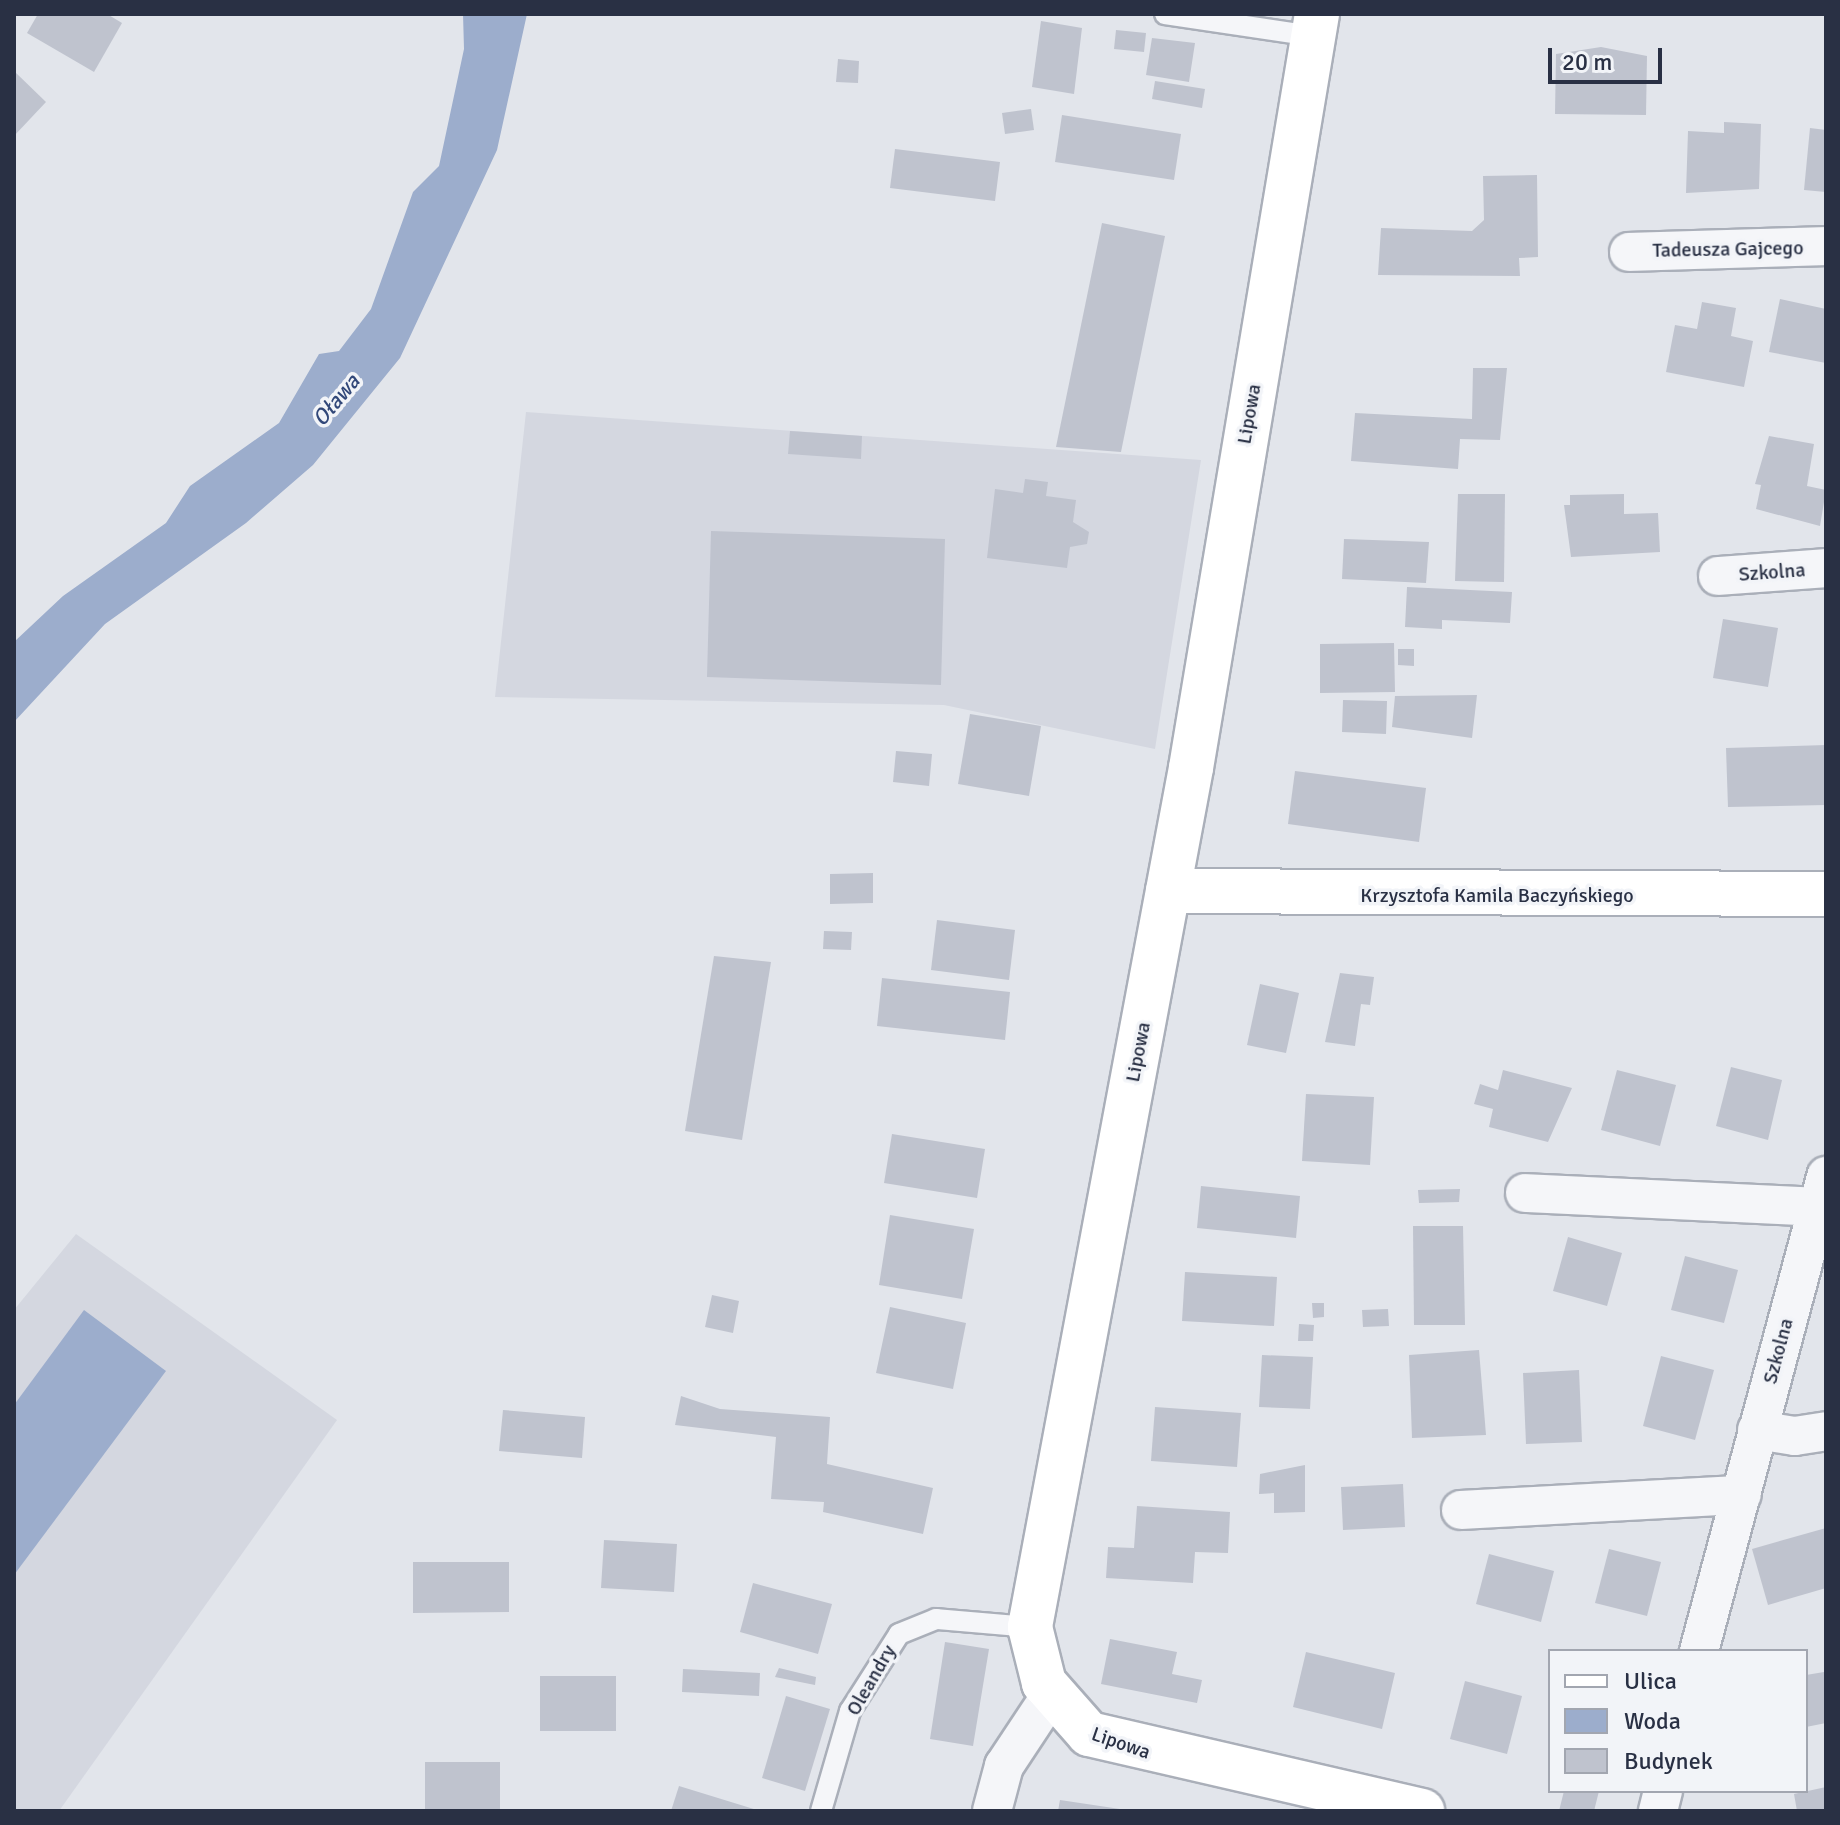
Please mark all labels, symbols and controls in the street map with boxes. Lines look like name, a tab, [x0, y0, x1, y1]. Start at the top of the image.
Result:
scale bar	[1552, 32, 1666, 82]
text: 20 m	[1562, 47, 1612, 77]
street label: Tadeusza Gajcego	[1652, 236, 1804, 262]
water label: Oława	[307, 369, 365, 431]
street label: Lipowa	[1232, 382, 1266, 446]
street label: Szkolna	[1738, 558, 1806, 586]
street label: Krzysztofa Kamila Baczyńskiego	[1360, 883, 1634, 907]
street label: Lipowa	[1120, 1020, 1156, 1084]
street label: Szkolna	[1758, 1316, 1798, 1386]
street label: Oleandry	[841, 1640, 901, 1720]
legend	[1548, 1649, 1808, 1793]
text: Ulica	[1624, 1666, 1677, 1696]
text: Woda	[1624, 1706, 1681, 1736]
street label: Lipowa	[1088, 1722, 1154, 1764]
text: Budynek	[1624, 1746, 1713, 1776]

